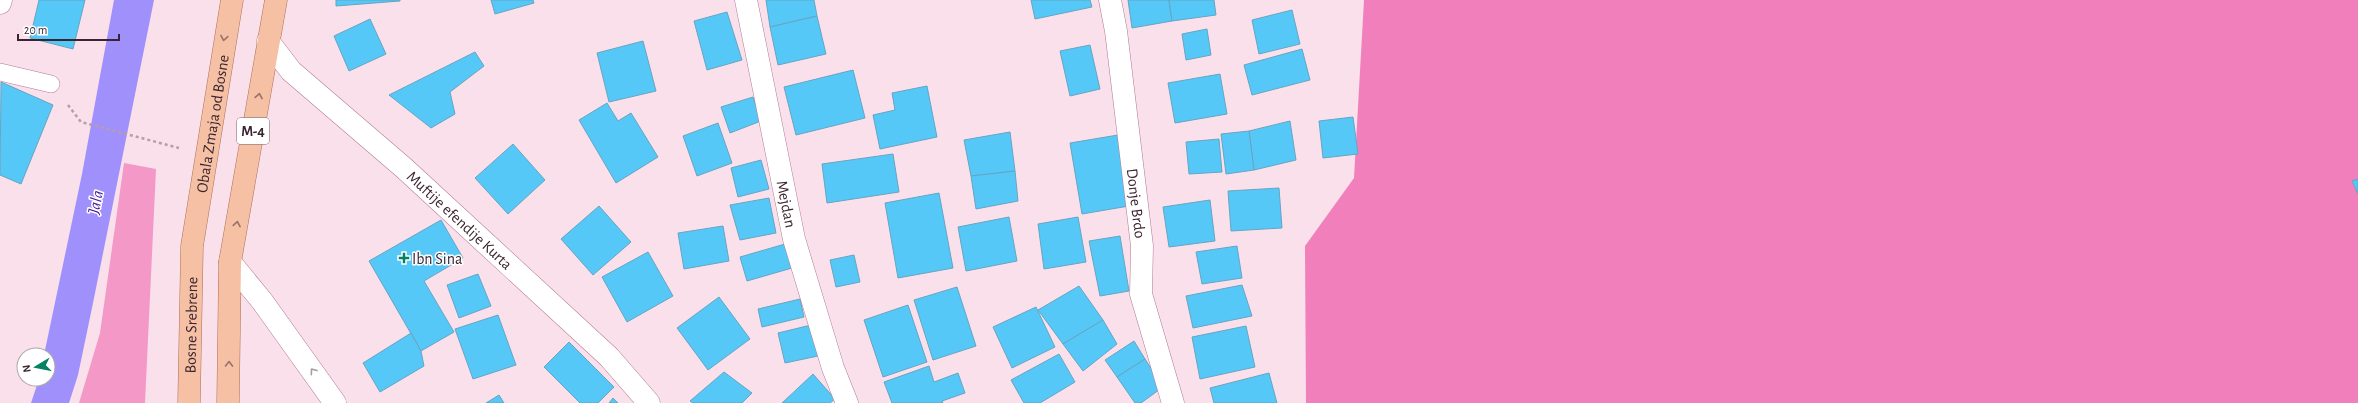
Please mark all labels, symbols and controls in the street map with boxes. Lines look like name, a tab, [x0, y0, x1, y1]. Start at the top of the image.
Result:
scale bar	[18, 16, 119, 42]
text: 20 m	[24, 24, 47, 36]
one-way arrow	[221, 35, 229, 41]
street label: Obala Zmaja od Bosne	[194, 54, 232, 194]
one-way arrow	[254, 93, 263, 99]
road number: M-4	[237, 118, 269, 144]
street label: Donje Brdo	[1124, 167, 1148, 239]
street label: Muftije efendije Kurta	[404, 168, 515, 273]
street label: Mejdan	[773, 179, 799, 229]
water label: Jala	[85, 189, 106, 216]
one-way arrow	[232, 221, 241, 227]
place label: Ibn Sina	[412, 251, 462, 267]
marker: Ibn Sina	[399, 253, 409, 263]
street label: Bosne Srebrene	[183, 277, 200, 374]
north arrow	[16, 347, 56, 387]
one-way arrow	[224, 361, 233, 367]
text: N	[21, 364, 33, 373]
one-way arrow	[311, 369, 318, 376]

